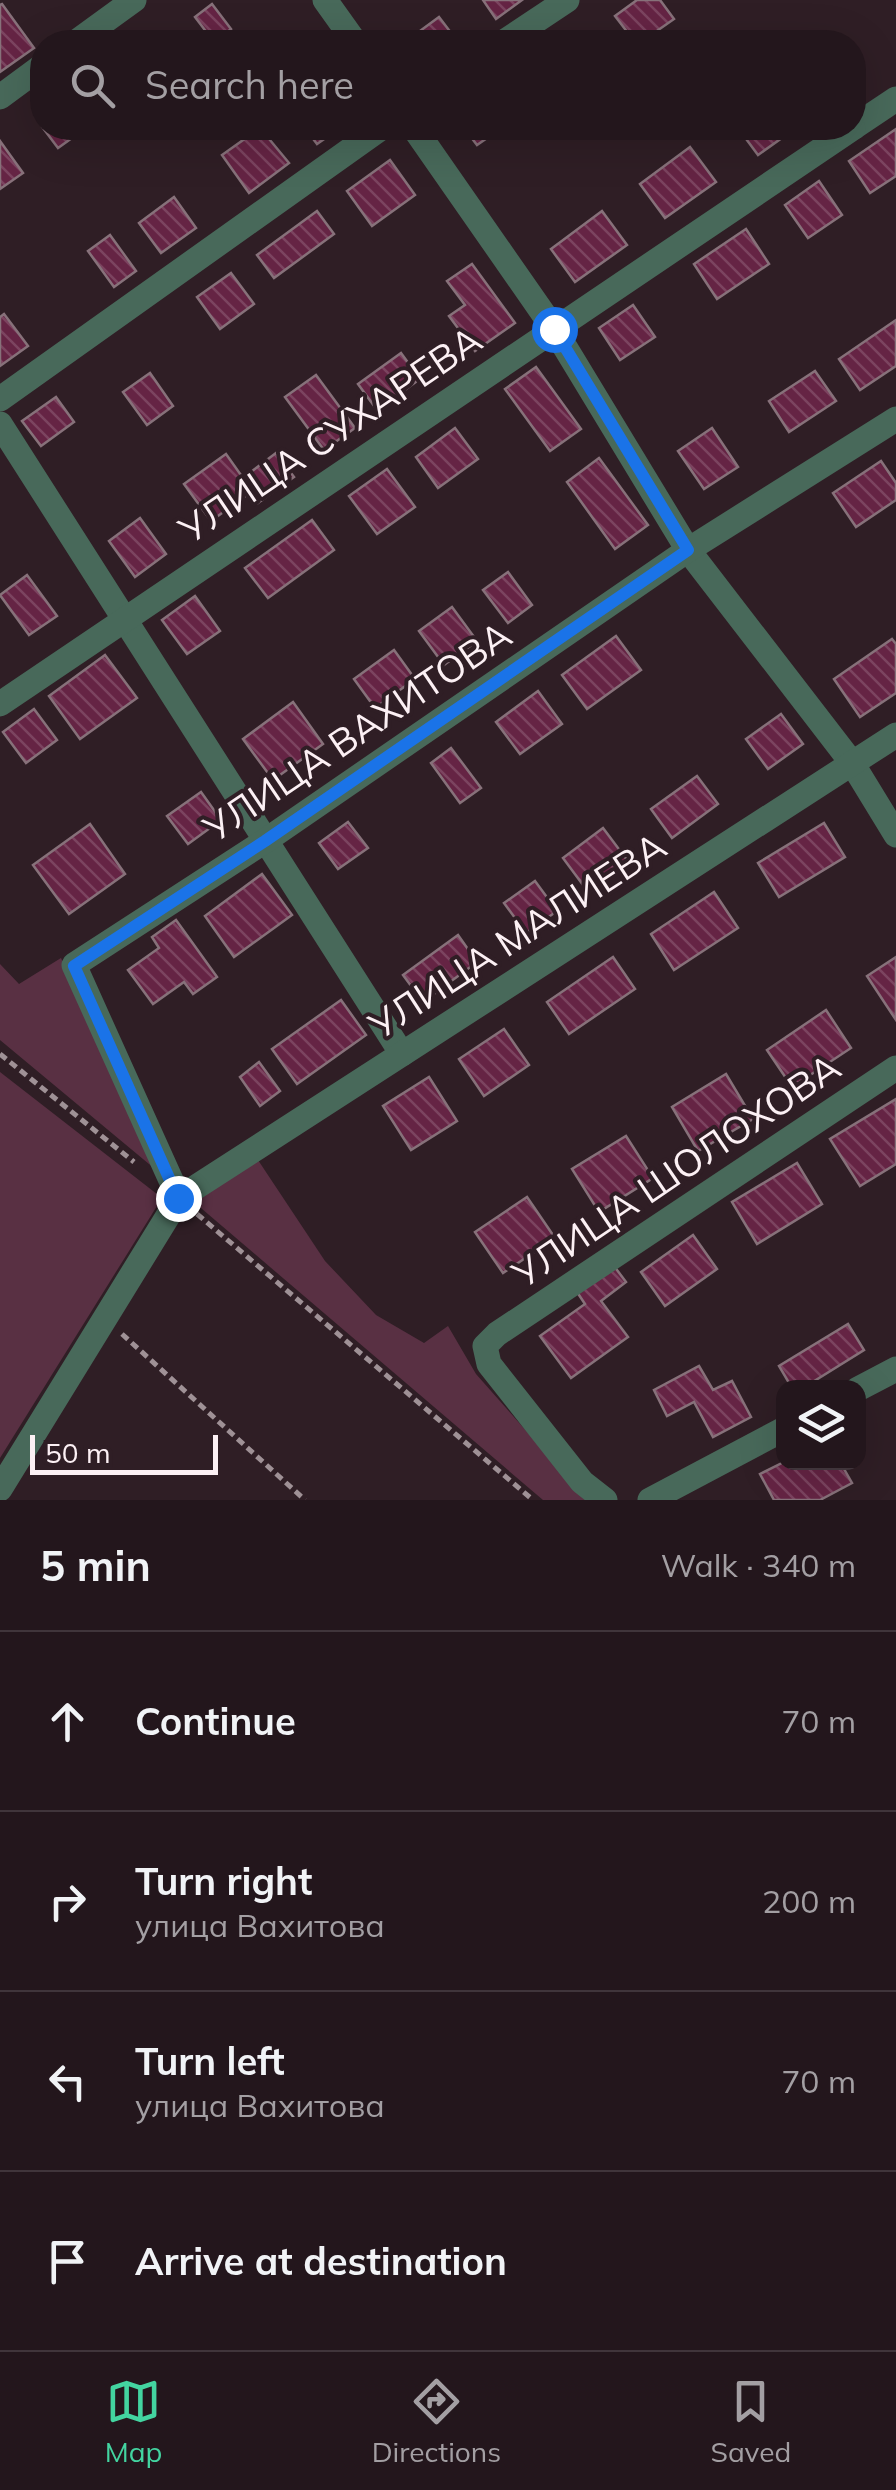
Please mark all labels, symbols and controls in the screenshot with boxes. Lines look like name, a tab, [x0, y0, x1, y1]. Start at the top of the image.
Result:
search box	[30, 30, 866, 140]
icon: search	[65, 58, 120, 113]
text: Search here	[145, 61, 354, 109]
route start	[532, 307, 578, 353]
street label: УЛИЦА СУХАРЕВА	[169, 315, 491, 554]
street label: УЛИЦА ВАХИТОВА	[193, 610, 520, 852]
street label: УЛИЦА МАЛИЕВА	[359, 821, 675, 1050]
street label: УЛИЦА ШОЛОХОВА	[502, 1042, 849, 1298]
route end	[156, 1176, 202, 1222]
map controls	[776, 1380, 866, 1470]
button: layers	[776, 1380, 866, 1470]
scale bar	[30, 1430, 218, 1474]
text: 50 m	[45, 1435, 111, 1470]
text: 5 min	[40, 1539, 151, 1592]
text: Walk · 340 m	[661, 1545, 856, 1585]
icon: ahead	[40, 1694, 95, 1749]
text: Continue	[135, 1697, 296, 1745]
text: 70 m	[781, 1701, 856, 1741]
text: Turn right	[135, 1857, 312, 1905]
icon: right	[40, 1874, 95, 1929]
text: 200 m	[762, 1881, 856, 1921]
text: улица Вахитова	[135, 1905, 385, 1945]
text: Turn left	[135, 2037, 285, 2085]
icon: left	[40, 2054, 95, 2109]
text: 70 m	[781, 2061, 856, 2101]
text: улица Вахитова	[135, 2085, 385, 2125]
icon: arrive	[40, 2234, 95, 2289]
text: Arrive at destination	[135, 2237, 507, 2285]
tab: Map	[105, 2374, 162, 2469]
tab: Directions	[372, 2374, 501, 2469]
tab: Saved	[710, 2374, 791, 2469]

